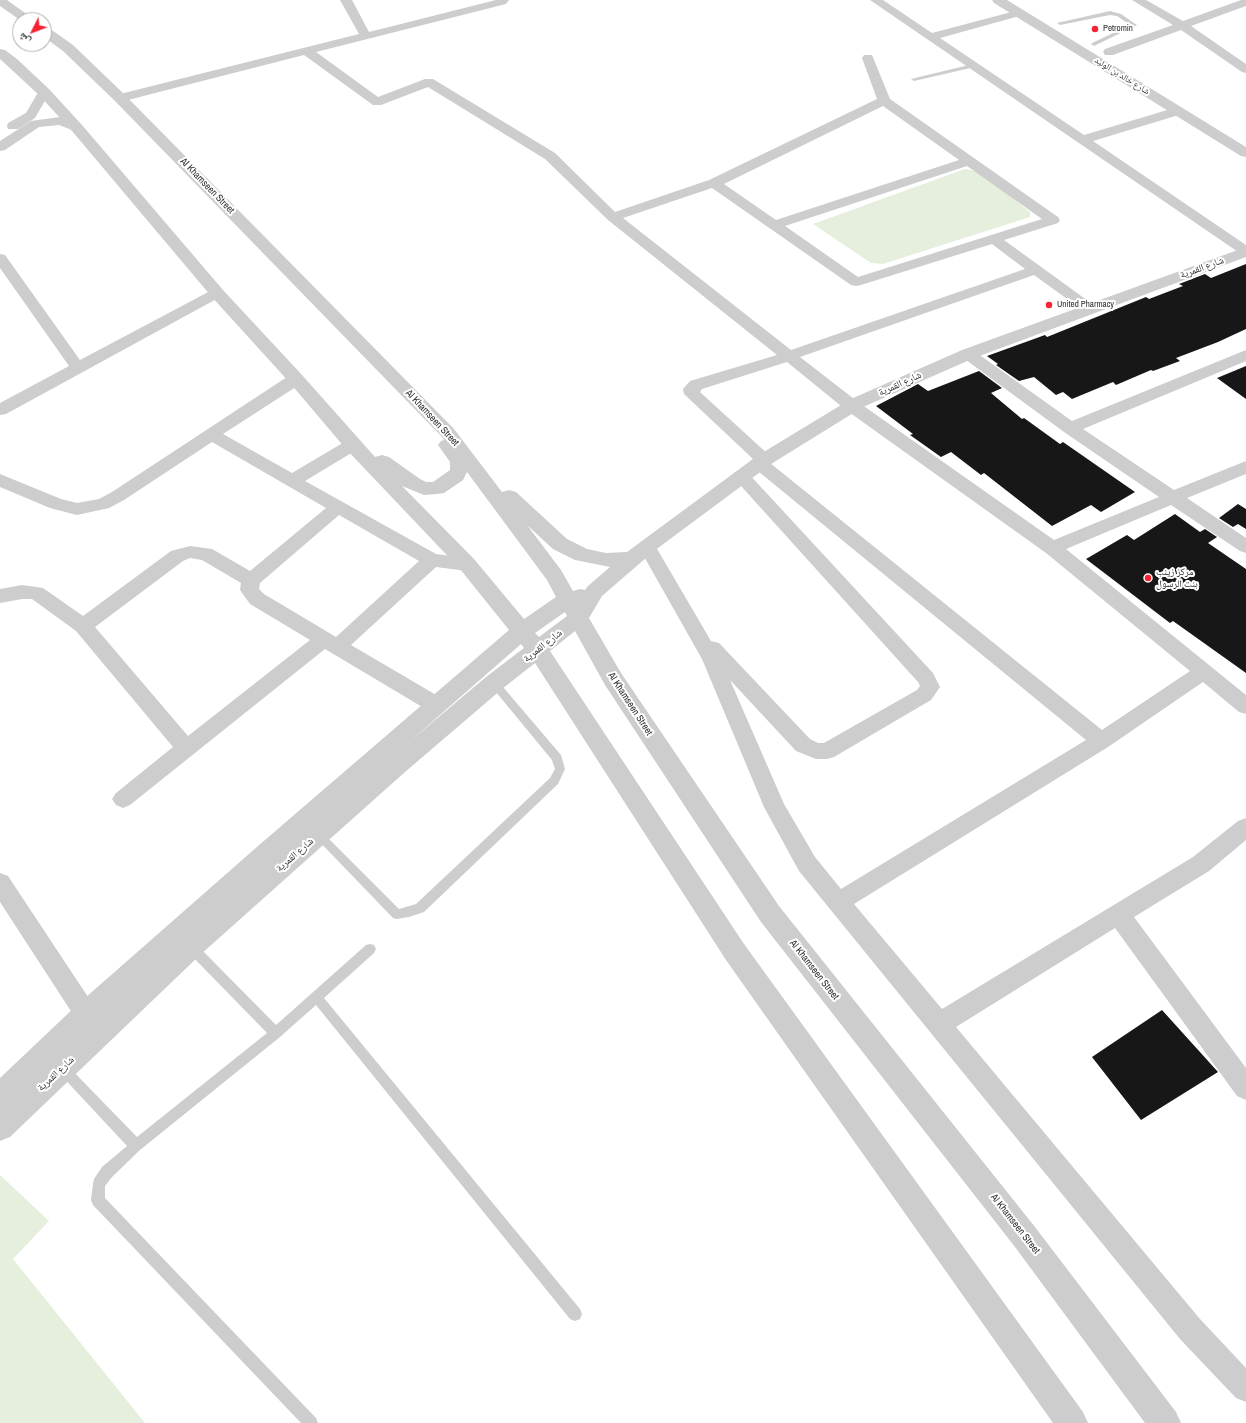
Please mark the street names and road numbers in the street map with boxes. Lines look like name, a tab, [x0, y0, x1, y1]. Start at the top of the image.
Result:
street label: شارع خالد بن الوليد	[1092, 55, 1152, 97]
street label: Al Khamseen Street	[177, 156, 237, 216]
street label: شارع القمرية	[1178, 255, 1226, 281]
street label: شارع القمرية	[877, 369, 923, 399]
street label: Al Khamseen Street	[403, 387, 461, 449]
street label: شارع القمرية	[521, 627, 565, 665]
street label: Al Khamseen Street	[605, 670, 655, 738]
street label: شارع القمرية	[274, 835, 316, 875]
street label: Al Khamseen Street	[787, 938, 841, 1002]
street label: شارع القمرية	[35, 1054, 77, 1094]
street label: Al Khamseen Street	[988, 1192, 1042, 1256]

